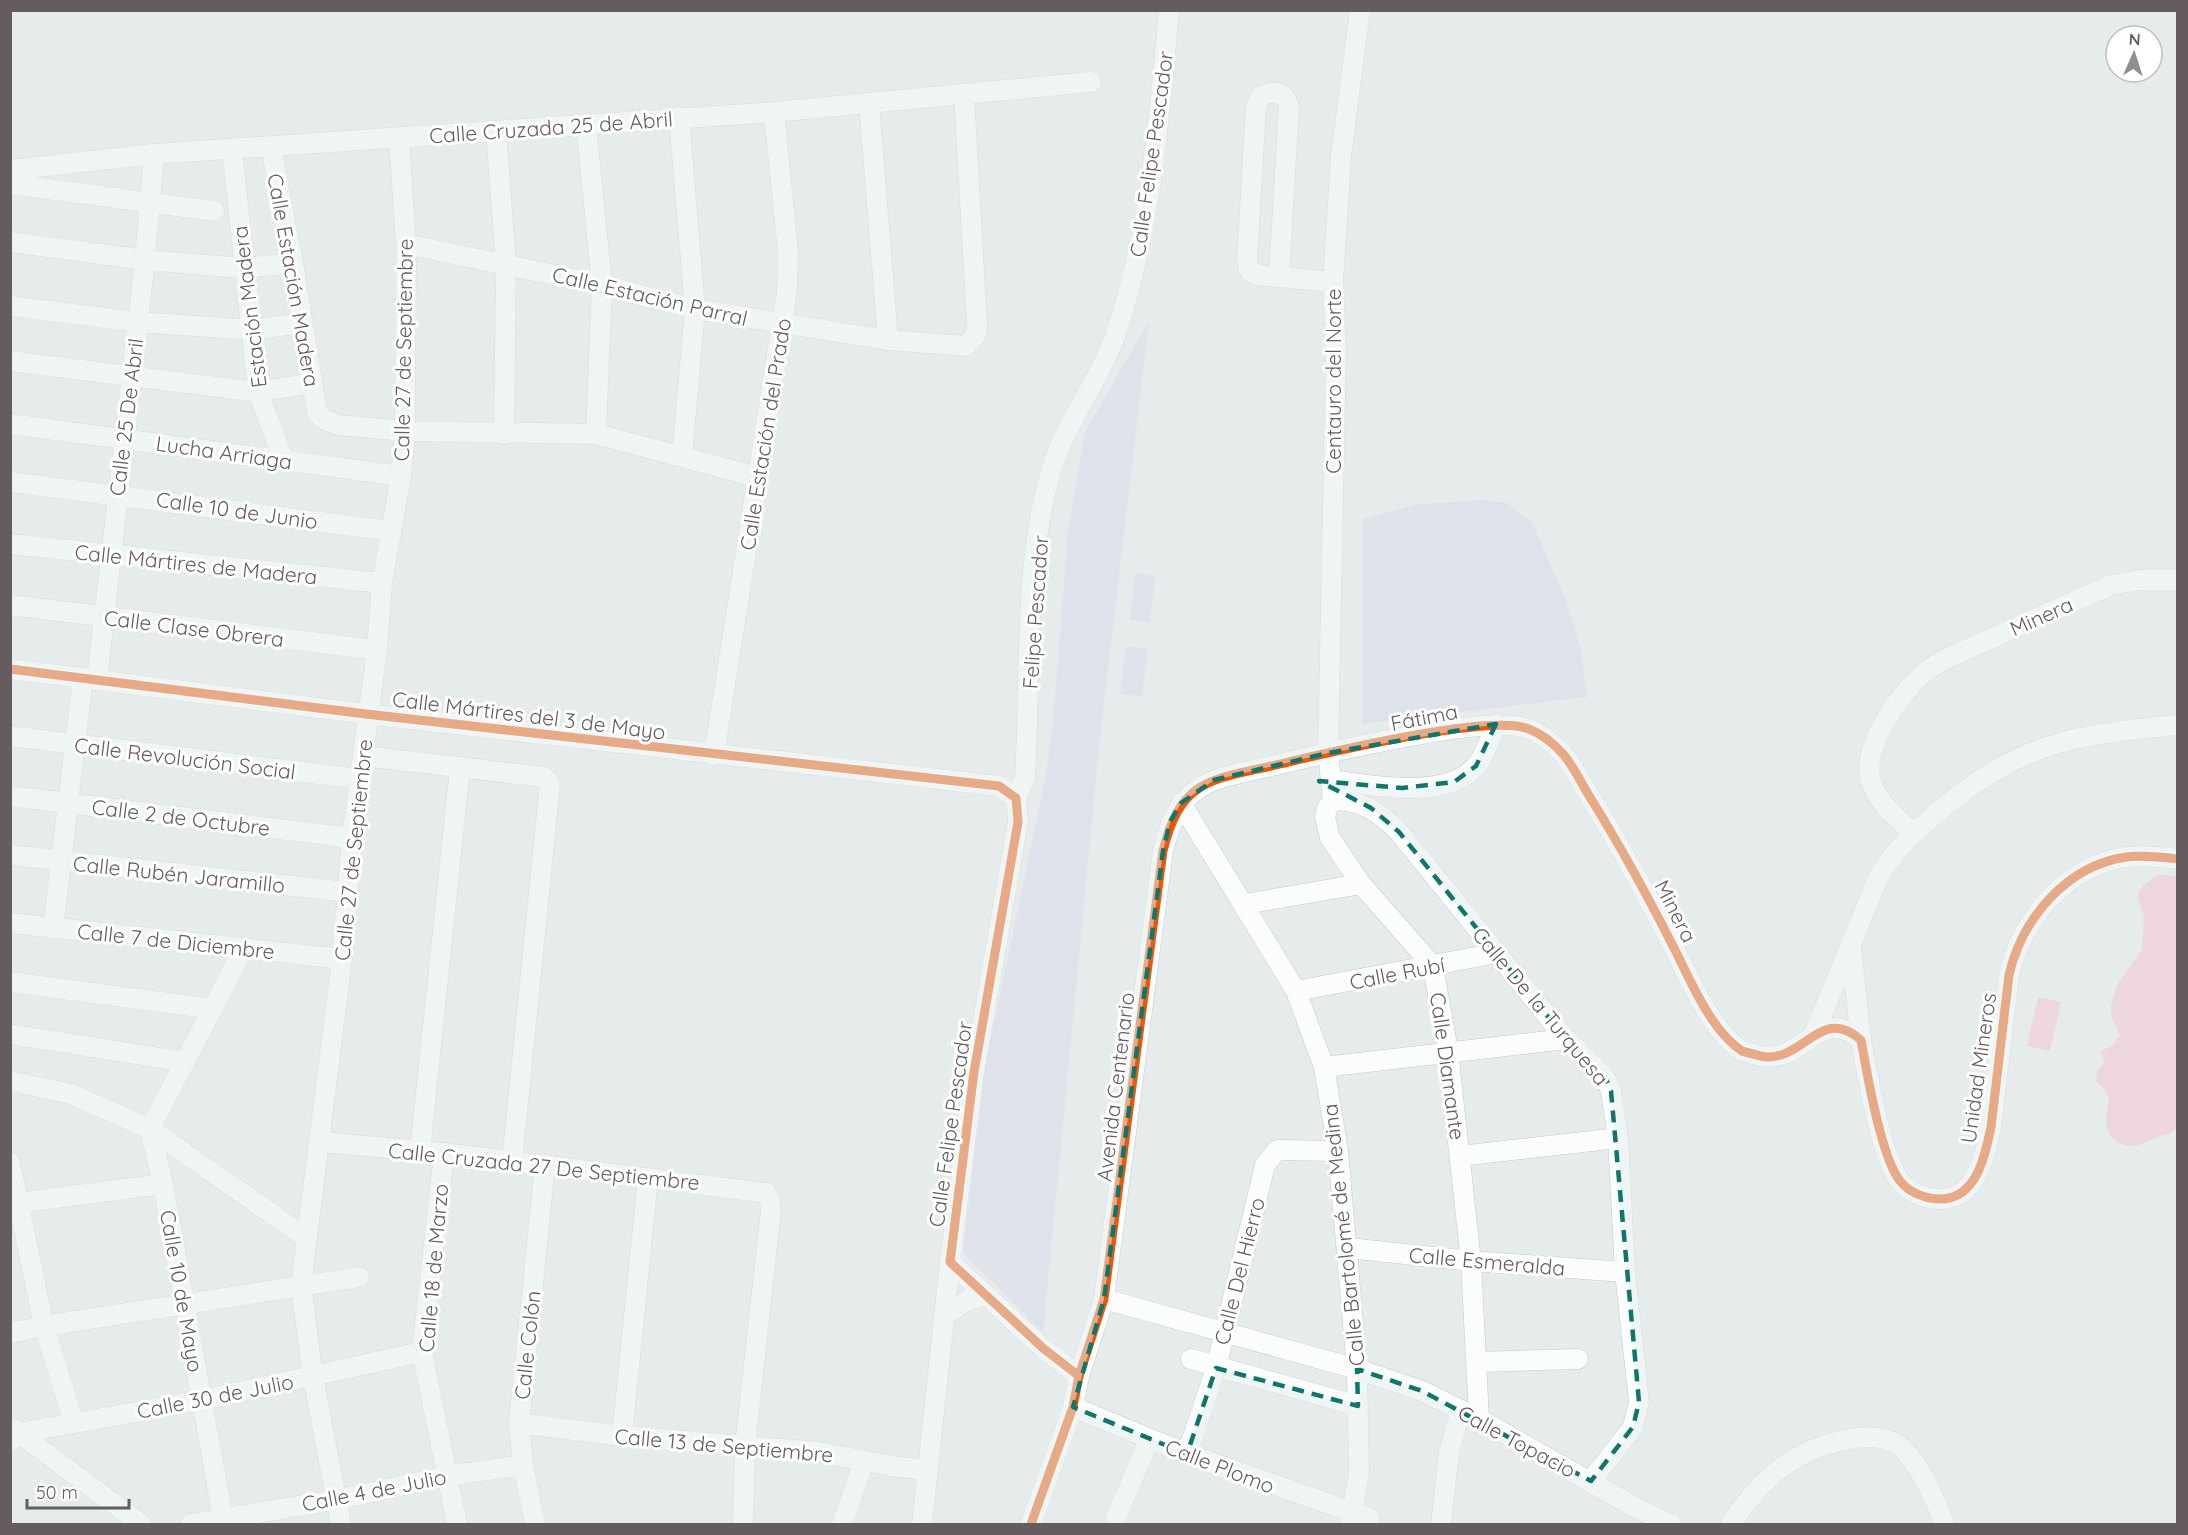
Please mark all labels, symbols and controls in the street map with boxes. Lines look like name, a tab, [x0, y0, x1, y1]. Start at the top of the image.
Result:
north arrow	[2104, 24, 2164, 84]
text: N	[2128, 29, 2141, 49]
street label: Calle Felipe Pescador	[1124, 49, 1178, 259]
street label: Calle Cruzada 25 de Abril	[428, 106, 674, 148]
street label: Calle Estación Madera	[262, 171, 326, 389]
street label: Estación Madera	[226, 225, 272, 389]
street label: Calle 27 de Septiembre	[388, 238, 418, 462]
street label: Calle Estación Parral	[550, 261, 750, 331]
street label: Centauro del Norte	[1320, 288, 1346, 474]
street label: Calle Estación del Prado	[734, 316, 796, 552]
street label: Calle 25 De Abril	[103, 337, 149, 497]
street label: Lucha Arriaga	[154, 430, 294, 474]
street label: Calle 10 de Junio	[154, 486, 320, 534]
street label: Felipe Pescador	[1017, 534, 1053, 690]
street label: Calle Mártires de Madera	[73, 538, 319, 590]
street label: Minera	[2005, 591, 2077, 641]
street label: Calle Clase Obrera	[103, 604, 285, 652]
street label: Calle Mártires del 3 de Mayo	[391, 685, 667, 745]
street label: Fátima	[1388, 698, 1460, 736]
street label: Calle Revolución Social	[73, 732, 297, 784]
street label: Calle 27 de Septiembre	[328, 738, 378, 962]
street label: Calle 2 de Octubre	[90, 793, 272, 841]
street label: Calle Rubén Jaramillo	[72, 850, 286, 898]
street label: Minera	[1649, 876, 1703, 946]
street label: Calle 7 de Diciembre	[76, 918, 276, 964]
street label: Calle De la Turquesa	[1467, 922, 1615, 1090]
street label: Calle Rubí	[1347, 951, 1447, 995]
street label: Avenida Centenario	[1090, 991, 1140, 1183]
street label: Calle Diamante	[1425, 991, 1471, 1141]
street label: Unidad Mineros	[1955, 991, 2001, 1145]
street label: Calle Felipe Pescador	[923, 1019, 977, 1229]
street label: Calle Bartolomé de Medina	[1316, 1103, 1370, 1367]
street label: Calle Cruzada 27 De Septiembre	[387, 1137, 701, 1195]
street label: Calle 18 de Marzo	[413, 1183, 453, 1353]
street label: Calle Del Hierro	[1208, 1195, 1270, 1347]
street label: Calle 10 de Mayo	[155, 1208, 209, 1374]
street label: Calle Esmeralda	[1408, 1241, 1566, 1281]
street label: Calle Colón	[508, 1289, 546, 1401]
street label: Calle 30 de Julio	[134, 1368, 296, 1424]
street label: Calle Topacio	[1454, 1399, 1580, 1483]
street label: Calle 13 de Septiembre	[614, 1422, 834, 1468]
street label: Calle Plomo	[1162, 1433, 1278, 1499]
street label: Calle 4 de Julio	[300, 1463, 448, 1517]
scale bar	[27, 1472, 129, 1510]
text: 50 m	[36, 1481, 78, 1504]

